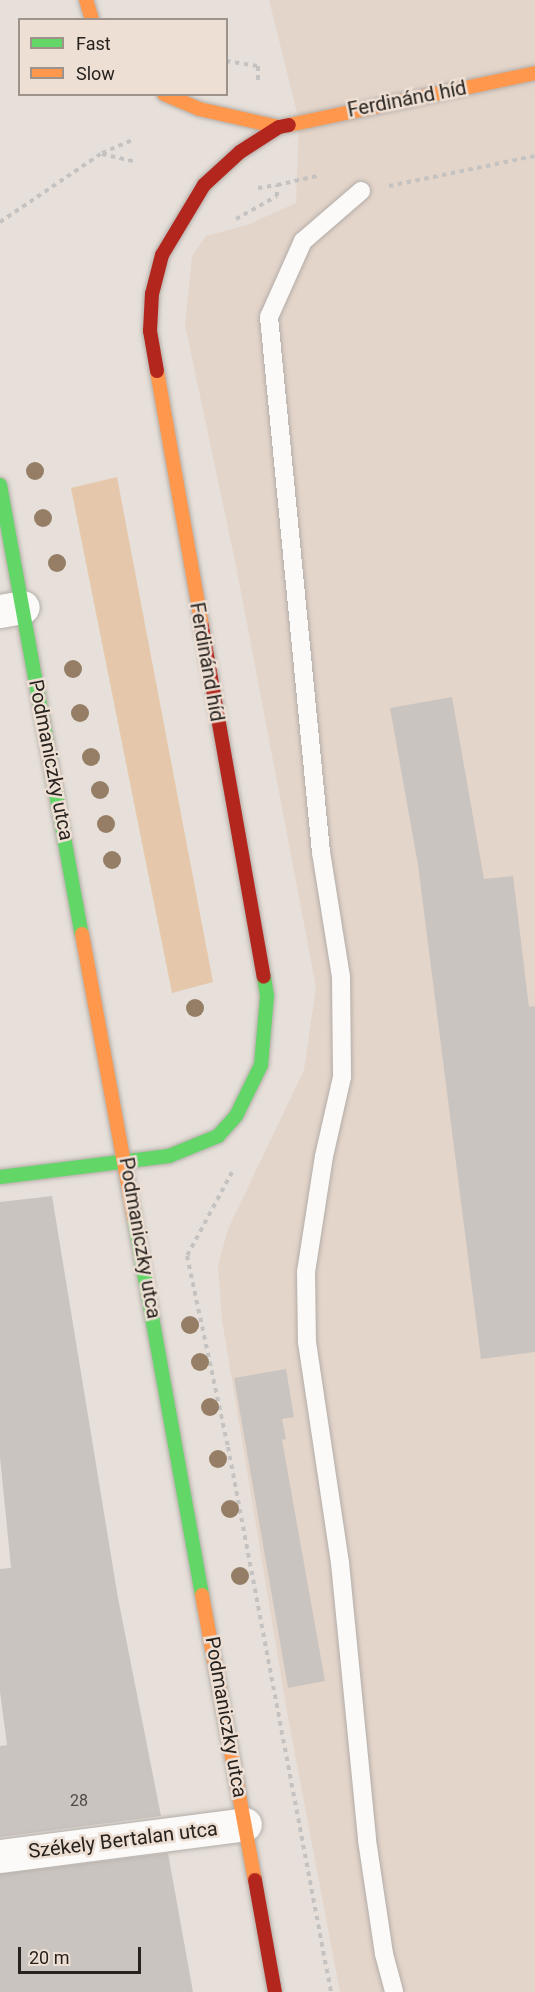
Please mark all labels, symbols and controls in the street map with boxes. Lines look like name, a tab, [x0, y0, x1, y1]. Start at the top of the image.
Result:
legend	[18, 18, 228, 96]
text: Fast	[76, 33, 111, 54]
text: Slow	[76, 63, 115, 84]
street label: Ferdinánd híd	[345, 76, 469, 122]
street label: Ferdinánd híd	[185, 601, 229, 723]
street label: Podmaniczky utca	[24, 678, 78, 842]
street label: Podmaniczky utca	[114, 1155, 166, 1321]
street label: Podmaniczky utca	[200, 1634, 252, 1800]
house number: 28	[70, 1791, 88, 1811]
street label: Székely Bertalan utca	[27, 1816, 219, 1864]
scale bar	[21, 1935, 144, 1973]
text: 20 m	[29, 1947, 69, 1968]

